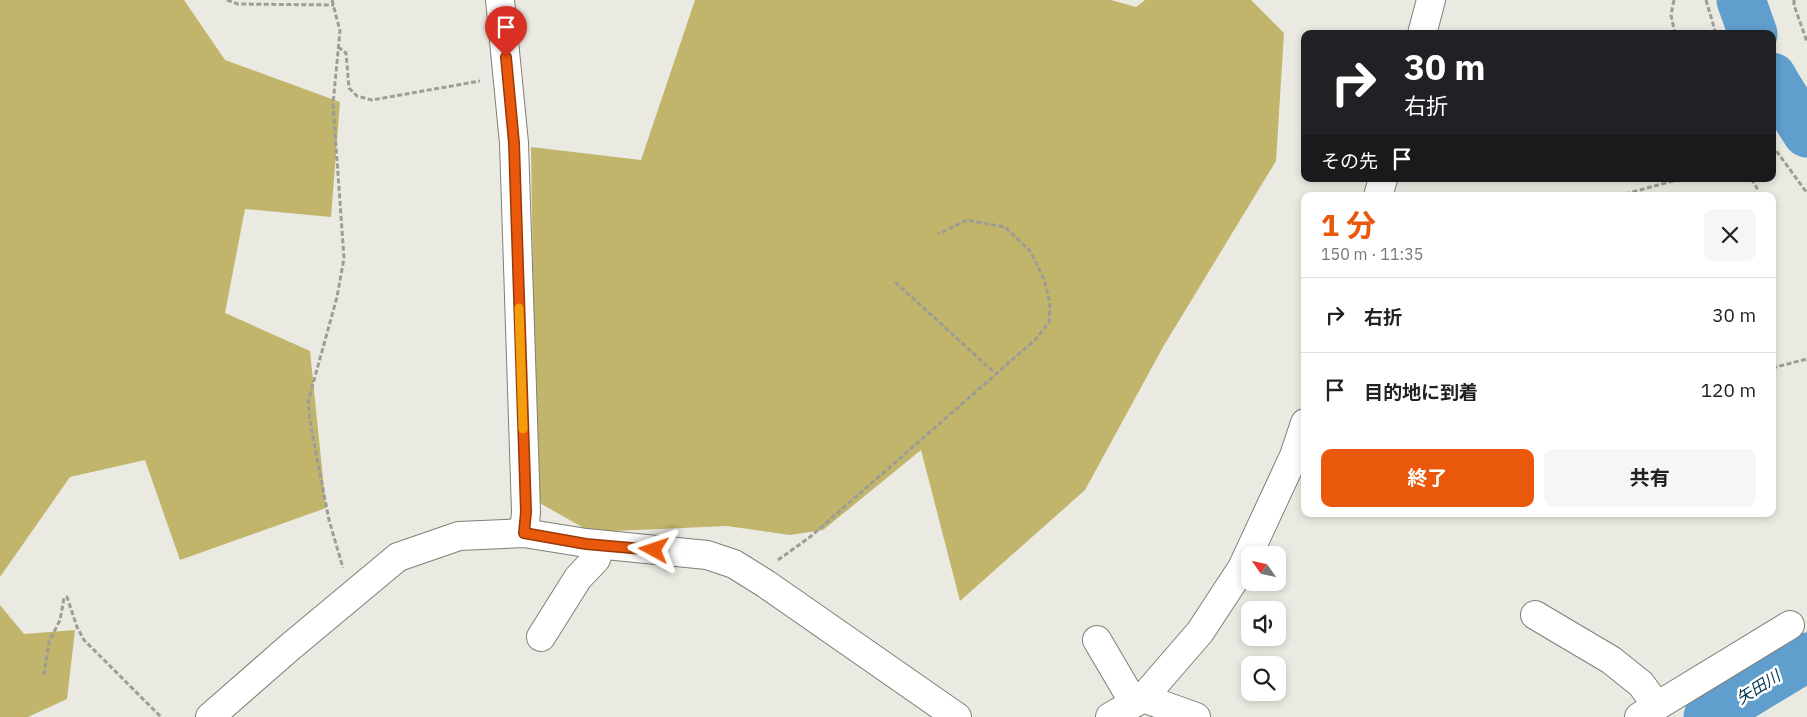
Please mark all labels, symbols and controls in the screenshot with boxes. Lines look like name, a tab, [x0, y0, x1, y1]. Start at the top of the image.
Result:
pin	[485, 6, 527, 57]
icon: arrive	[492, 13, 520, 41]
text: 30 m	[1404, 44, 1486, 90]
icon: right	[1321, 50, 1386, 115]
text: 右折	[1404, 91, 1448, 120]
icon: arrive	[1388, 145, 1416, 173]
text: その先	[1321, 149, 1378, 173]
text: 1 分	[1321, 205, 1376, 244]
button: close	[1704, 209, 1756, 261]
text: 150 m · 11:35	[1321, 244, 1423, 264]
icon: right	[1321, 301, 1349, 329]
text: 30 m	[1712, 303, 1756, 327]
text: 右折	[1364, 305, 1402, 329]
icon: arrive	[1321, 376, 1349, 404]
text: 120 m	[1701, 378, 1756, 402]
text: 目的地に到着	[1364, 380, 1478, 404]
button: 終了	[1321, 449, 1534, 507]
button: 共有	[1544, 449, 1756, 507]
position arrow	[627, 523, 679, 575]
north arrow	[1241, 546, 1286, 591]
map controls	[1241, 546, 1286, 701]
button: sound	[1241, 601, 1286, 646]
button: search	[1241, 656, 1286, 701]
water label: 矢田川	[1732, 665, 1785, 708]

